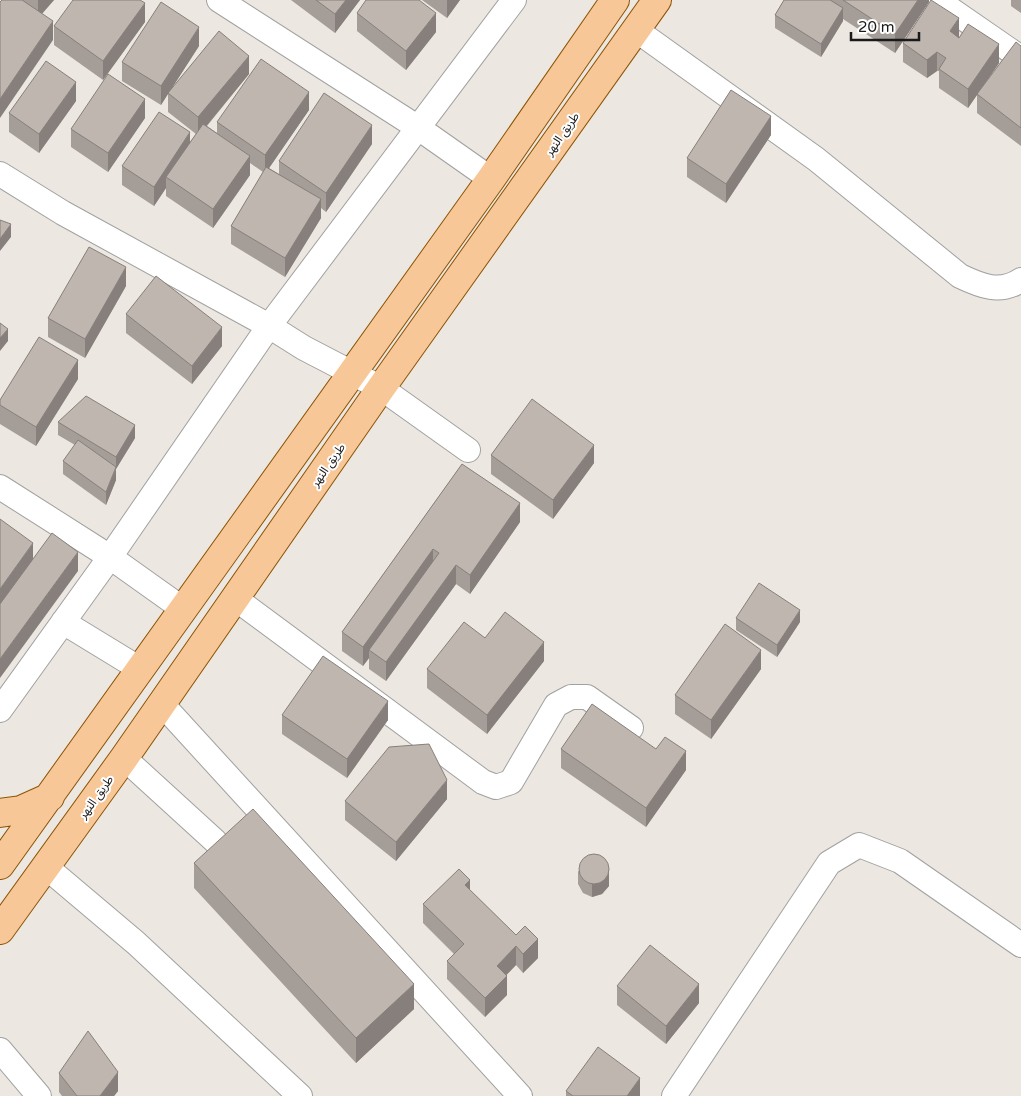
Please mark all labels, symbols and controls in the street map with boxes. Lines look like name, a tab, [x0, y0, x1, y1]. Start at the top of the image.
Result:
scale bar	[851, 10, 918, 42]
text: 20 m	[858, 18, 895, 36]
street label: طريق النهر	[541, 110, 583, 160]
street label: طريق النهر	[307, 441, 349, 491]
street label: طريق النهر	[75, 773, 117, 823]

